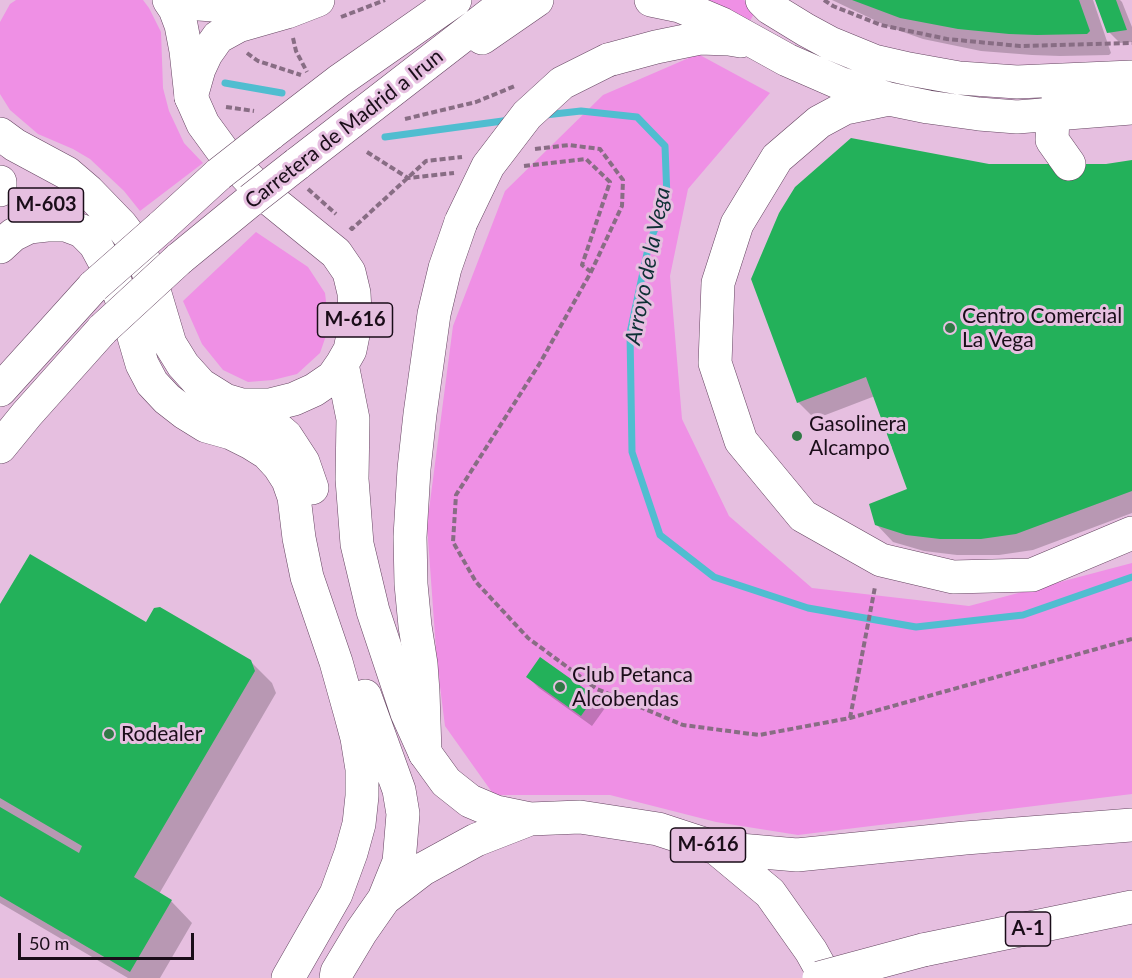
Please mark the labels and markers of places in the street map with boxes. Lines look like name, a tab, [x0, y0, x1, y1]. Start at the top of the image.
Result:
place label: Centro Comercial La Vega	[962, 303, 1122, 353]
marker: Centro Comercial La Vega	[943, 321, 957, 335]
place label: Gasolinera Alcampo	[809, 411, 906, 461]
marker: Gasolinera Alcampo	[790, 429, 804, 443]
place label: Club Petanca Alcobendas	[572, 662, 693, 712]
marker: Club Petanca Alcobendas	[553, 680, 567, 694]
place label: Rodealer	[121, 721, 202, 747]
marker: Rodealer	[102, 727, 116, 741]

